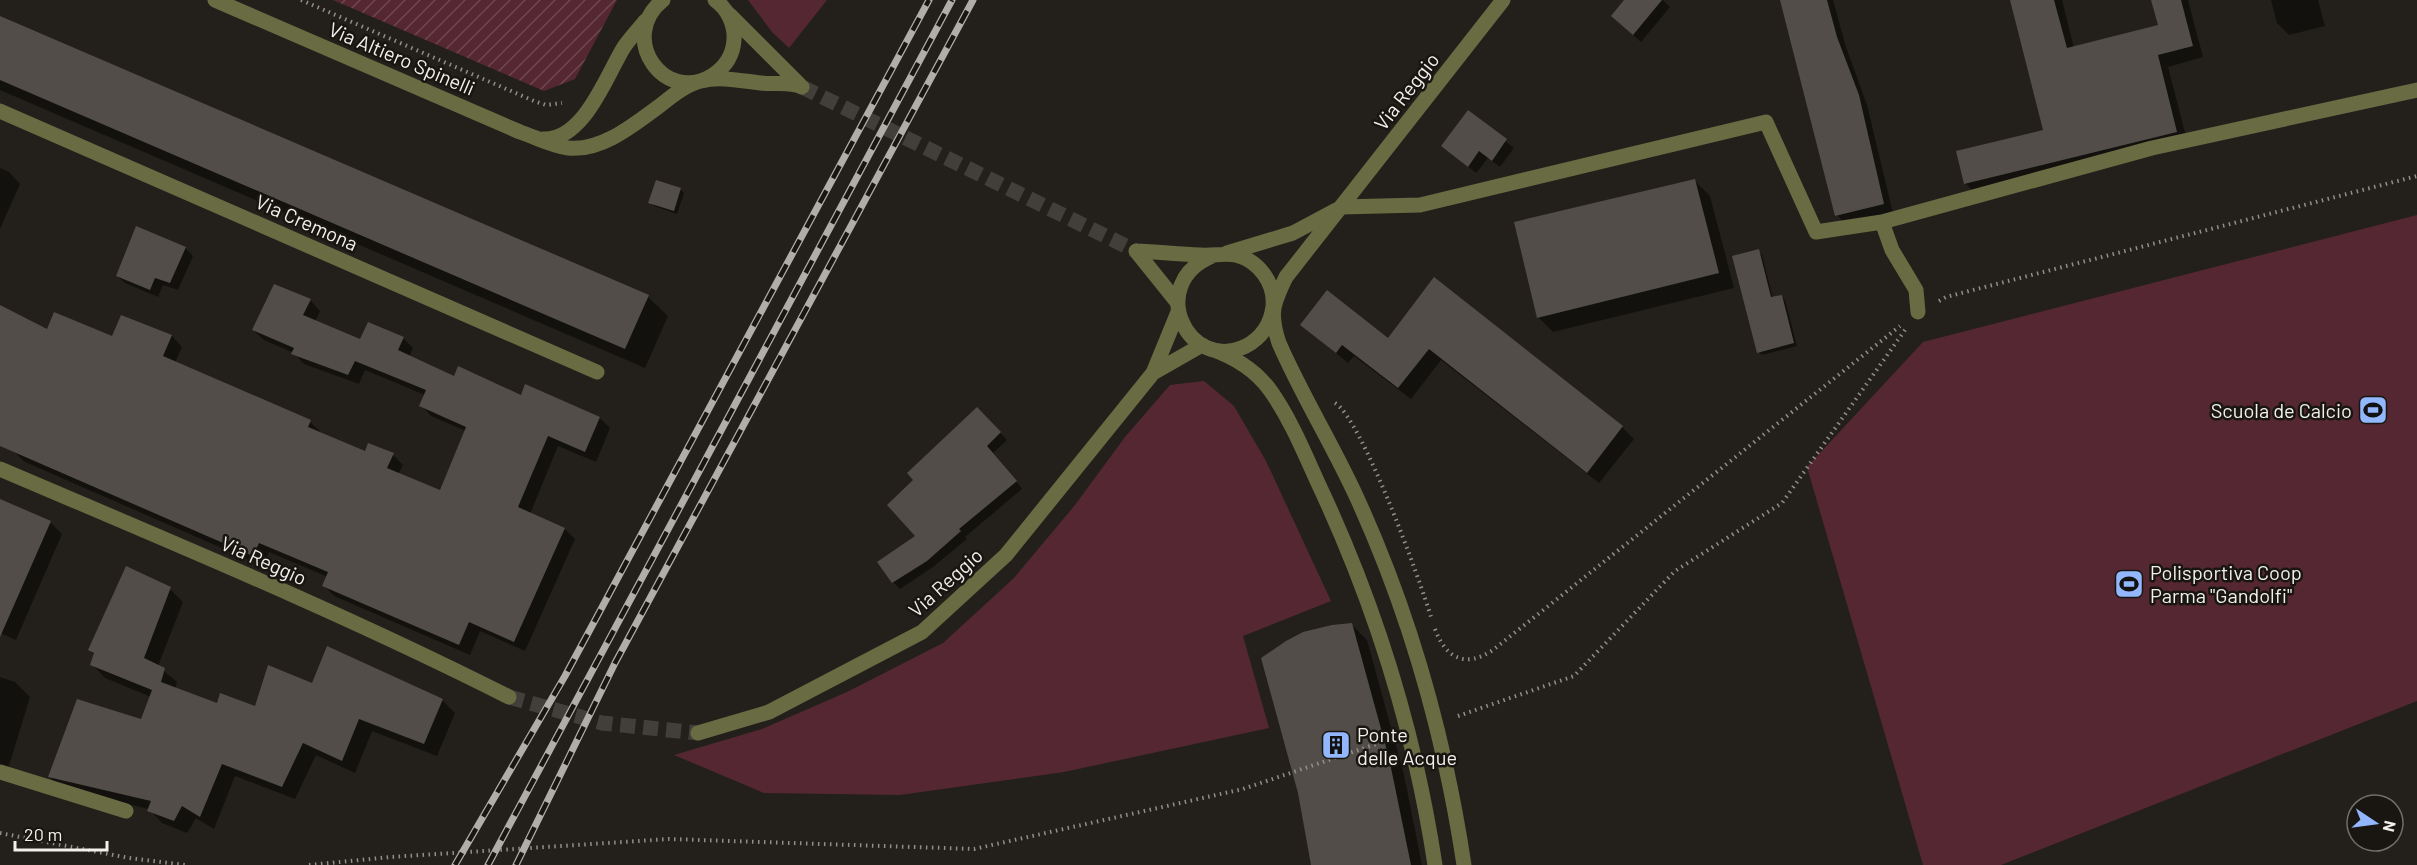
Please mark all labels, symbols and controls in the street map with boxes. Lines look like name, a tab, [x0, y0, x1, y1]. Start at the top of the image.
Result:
street label: Via Altiero Spinelli	[325, 16, 479, 100]
street label: Via Reggio	[1368, 48, 1444, 134]
street label: Via Cremona	[252, 189, 362, 255]
sports icon: Scuola de Calcio	[2357, 394, 2389, 426]
place label: Scuola de Calcio	[2211, 398, 2352, 422]
street label: Via Reggio	[217, 530, 311, 590]
street label: Via Reggio	[903, 543, 987, 621]
place label: Polisportiva Coop Parma "Gandolfi"	[2150, 560, 2302, 607]
sports icon: Polisportiva Coop Parma "Gandolfi"	[2113, 568, 2145, 600]
place label: Ponte delle Acque	[1357, 722, 1457, 769]
building icon: Ponte delle Acque	[1320, 729, 1352, 761]
north arrow	[2345, 793, 2405, 853]
scale bar	[15, 814, 106, 852]
text: N	[2380, 819, 2401, 834]
text: 20 m	[24, 823, 62, 845]

